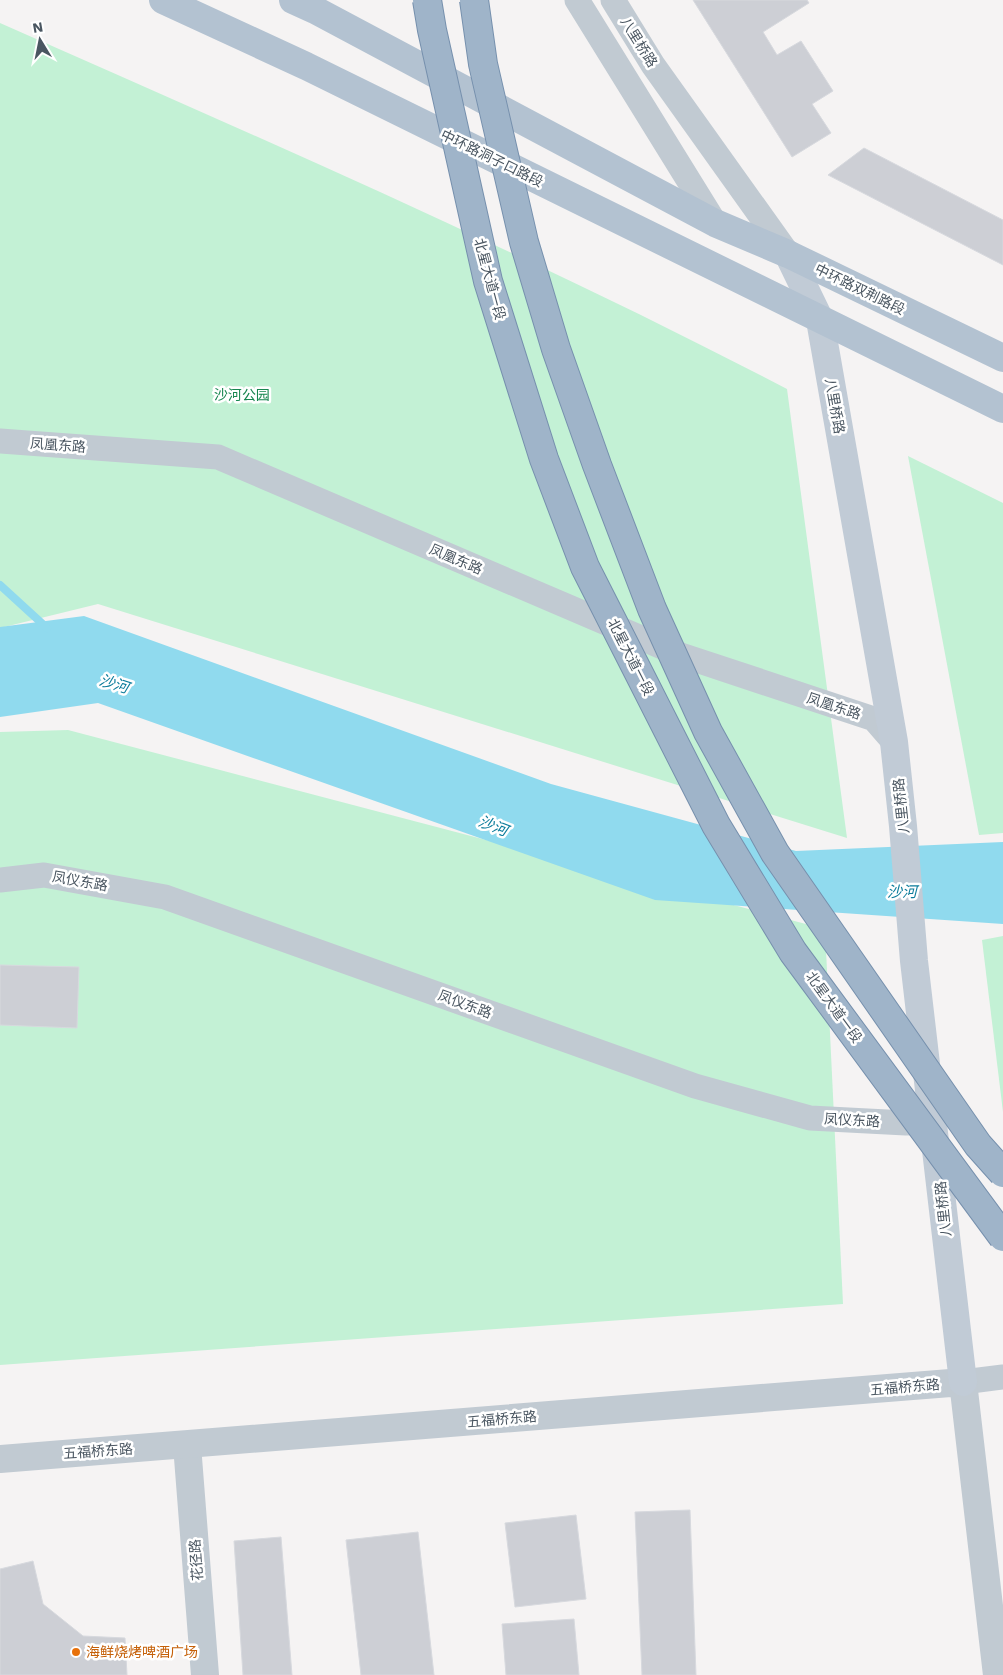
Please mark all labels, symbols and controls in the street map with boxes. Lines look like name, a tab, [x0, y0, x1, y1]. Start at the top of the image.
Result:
street label: 八里桥路	[617, 14, 661, 70]
north arrow	[15, 15, 65, 65]
text: N	[31, 18, 44, 36]
street label: 中环路洞子口路段	[438, 126, 546, 190]
street label: 北星大道一段	[471, 236, 509, 322]
street label: 中环路双荆路段	[812, 260, 908, 318]
street label: 八里桥路	[822, 377, 848, 435]
park label: 沙河公园	[214, 387, 270, 403]
street label: 凤凰东路	[30, 435, 86, 455]
street label: 凤凰东路	[427, 541, 485, 577]
street label: 北星大道一段	[605, 616, 657, 698]
water label: 沙河	[97, 671, 134, 698]
street label: 凤凰东路	[805, 690, 863, 722]
street label: 八里桥路	[890, 777, 912, 835]
water label: 沙河	[476, 812, 513, 841]
street label: 凤仪东路	[51, 868, 109, 894]
water label: 沙河	[887, 883, 920, 901]
street label: 北星大道一段	[803, 968, 865, 1046]
street label: 凤仪东路	[436, 987, 494, 1021]
street label: 凤仪东路	[824, 1111, 880, 1129]
street label: 八里桥路	[932, 1180, 954, 1238]
street label: 五福桥东路	[869, 1376, 941, 1398]
street label: 五福桥东路	[466, 1408, 538, 1430]
street label: 五福桥东路	[63, 1441, 133, 1461]
street label: 花径路	[187, 1538, 205, 1582]
place label: 海鲜烧烤啤酒广场	[86, 1644, 198, 1660]
marker: 海鲜烧烤啤酒广场	[70, 1646, 82, 1658]

